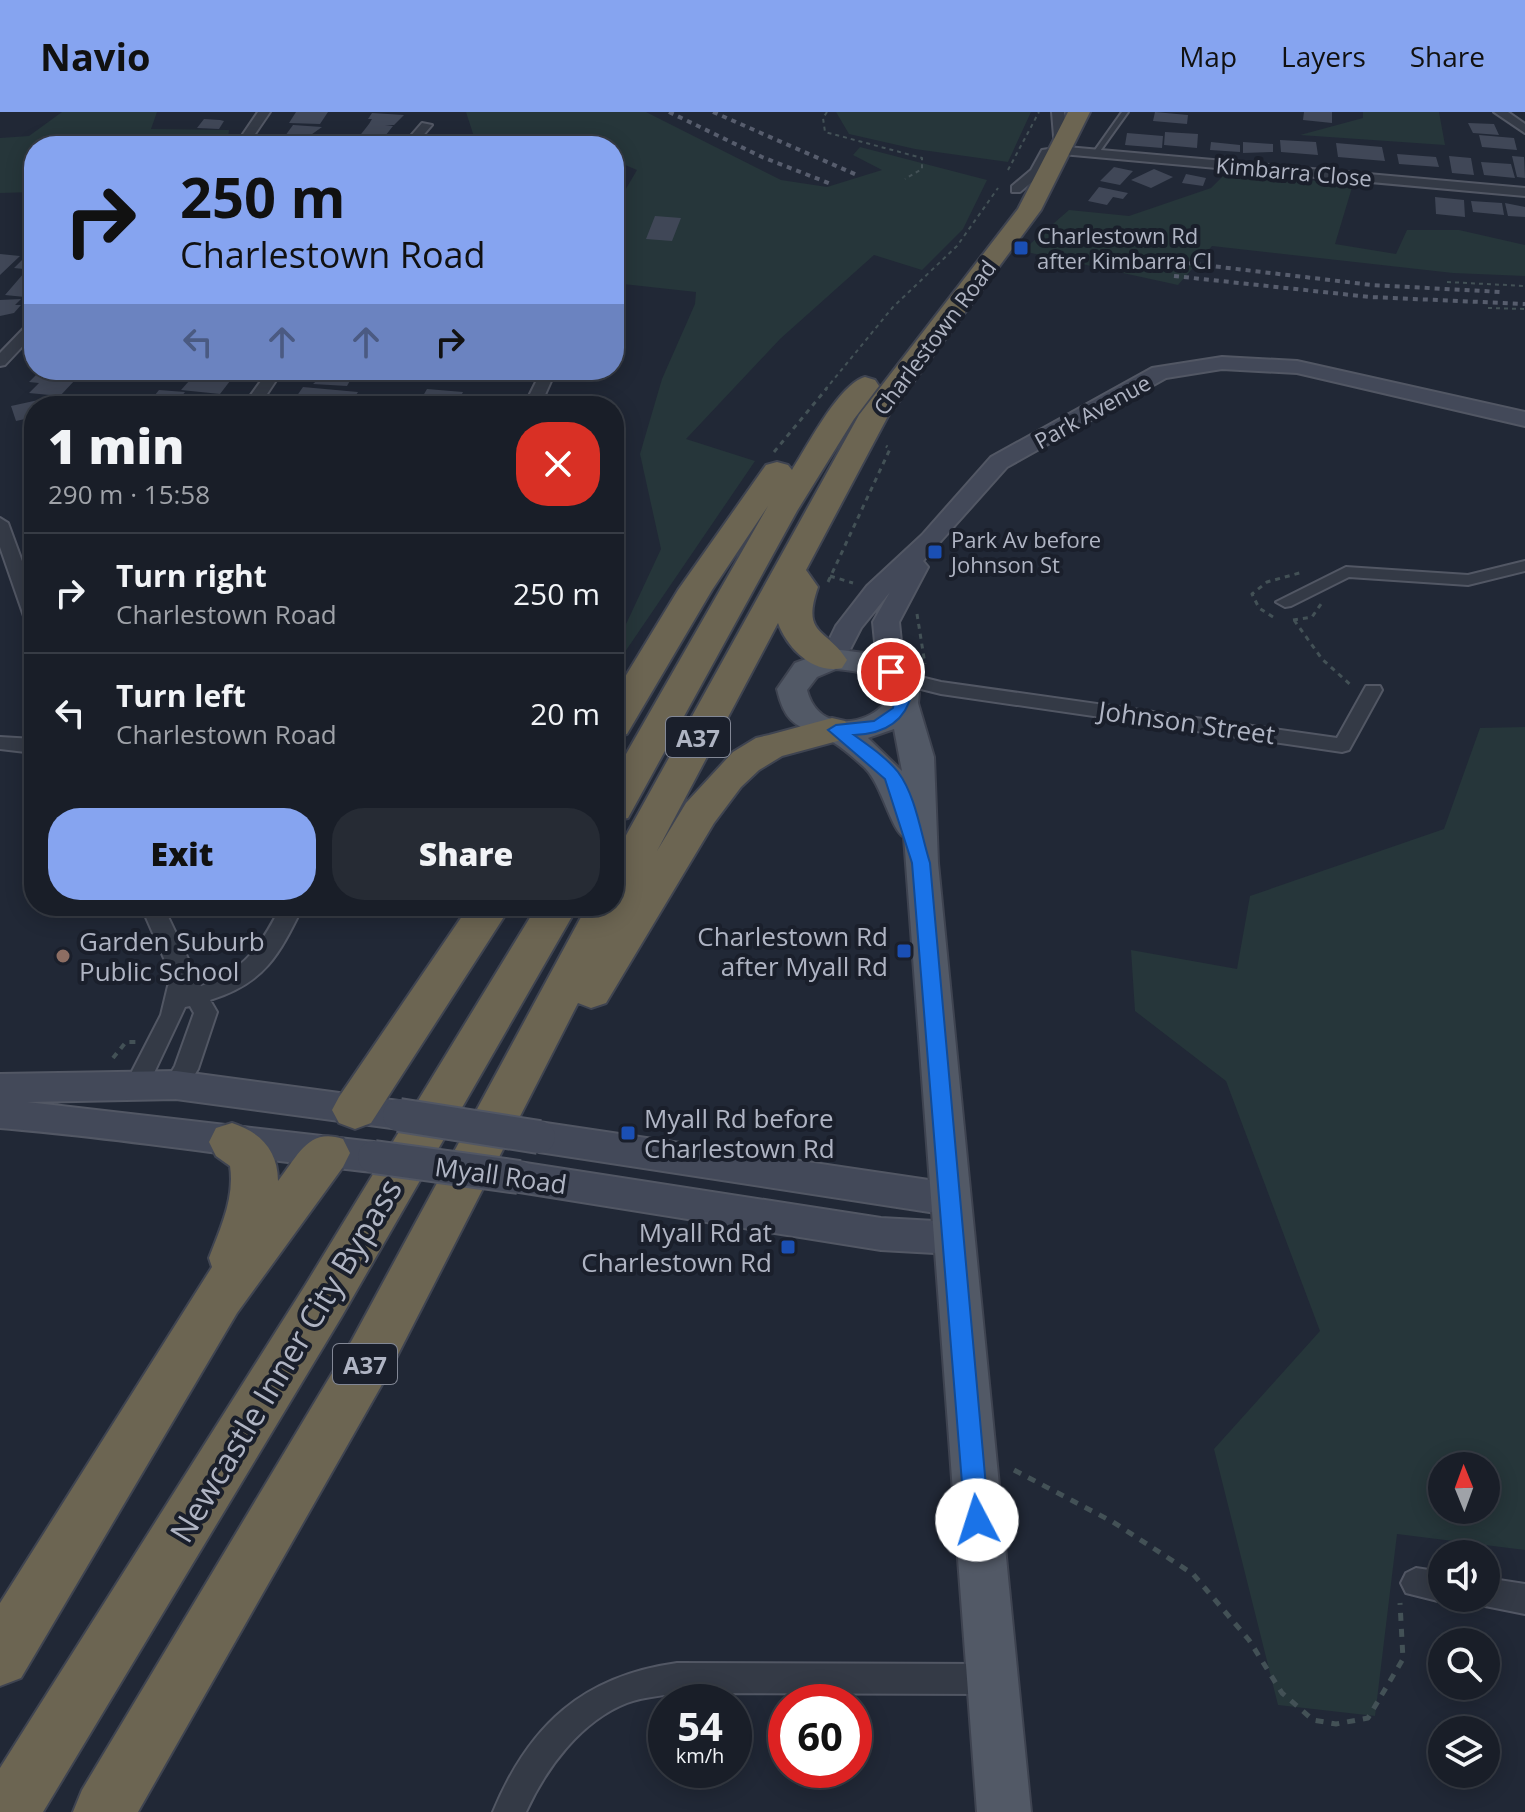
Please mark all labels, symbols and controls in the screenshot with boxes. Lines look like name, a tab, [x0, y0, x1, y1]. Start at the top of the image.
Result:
text: Navio	[40, 30, 151, 82]
text: Map	[1179, 37, 1237, 75]
text: Layers	[1281, 37, 1366, 75]
text: Share	[1410, 37, 1485, 75]
street label: Kimbarra Close	[1215, 149, 1373, 193]
text: 250 m	[180, 158, 346, 234]
icon: right	[48, 168, 152, 272]
place label: Charlestown Rd after Kimbarra Cl	[1037, 220, 1212, 275]
text: Charlestown Road	[180, 230, 486, 279]
marker: Charlestown Rd after Kimbarra Cl	[1012, 239, 1030, 257]
street label: Charlestown Road	[866, 253, 1002, 421]
icon: left	[176, 320, 220, 364]
icon: ahead	[260, 320, 304, 364]
icon: ahead	[344, 320, 388, 364]
icon: right	[428, 320, 472, 364]
street label: Park Avenue	[1029, 367, 1155, 455]
text: 1 min	[48, 413, 184, 478]
button: close	[516, 422, 600, 506]
text: 290 m · 15:58	[48, 476, 210, 512]
place label: Park Av before Johnson St	[949, 524, 1101, 579]
marker: Park Av before Johnson St	[926, 543, 944, 561]
text: Turn right	[116, 555, 267, 596]
icon: right	[48, 571, 92, 615]
text: 250 m	[513, 573, 600, 614]
text: Charlestown Road	[116, 596, 337, 632]
pin	[857, 638, 925, 706]
icon: arrive	[869, 650, 913, 694]
text: Turn left	[116, 675, 246, 716]
icon: left	[48, 691, 92, 735]
street label: Johnson Street	[1093, 691, 1278, 752]
text: 20 m	[530, 693, 600, 734]
text: Charlestown Road	[116, 716, 337, 752]
road number: A37	[666, 717, 730, 757]
button: Exit	[48, 808, 316, 900]
button: Share	[332, 808, 600, 900]
place label: Charlestown Rd after Myall Rd	[697, 918, 888, 984]
place label: Garden Suburb Public School	[79, 923, 265, 989]
marker: Charlestown Rd after Myall Rd	[895, 942, 913, 960]
marker: Garden Suburb Public School	[54, 947, 72, 965]
place label: Myall Rd before Charlestown Rd	[644, 1100, 835, 1166]
marker: Myall Rd before Charlestown Rd	[619, 1124, 637, 1142]
street label: Myall Road	[433, 1148, 569, 1202]
street label: Newcastle Inner City Bypass	[159, 1170, 411, 1550]
place label: Myall Rd at Charlestown Rd	[581, 1214, 772, 1280]
marker: Myall Rd at Charlestown Rd	[779, 1238, 797, 1256]
road number: A37	[333, 1344, 397, 1384]
north arrow	[1428, 1452, 1500, 1524]
map controls	[1428, 1452, 1500, 1788]
position arrow	[935, 1478, 1019, 1562]
button: sound	[1428, 1540, 1500, 1612]
button: search	[1428, 1628, 1500, 1700]
speed limit sign: 60	[768, 1684, 872, 1788]
text: 54	[677, 1698, 723, 1753]
button: layers	[1428, 1716, 1500, 1788]
text: km/h	[676, 1742, 724, 1769]

